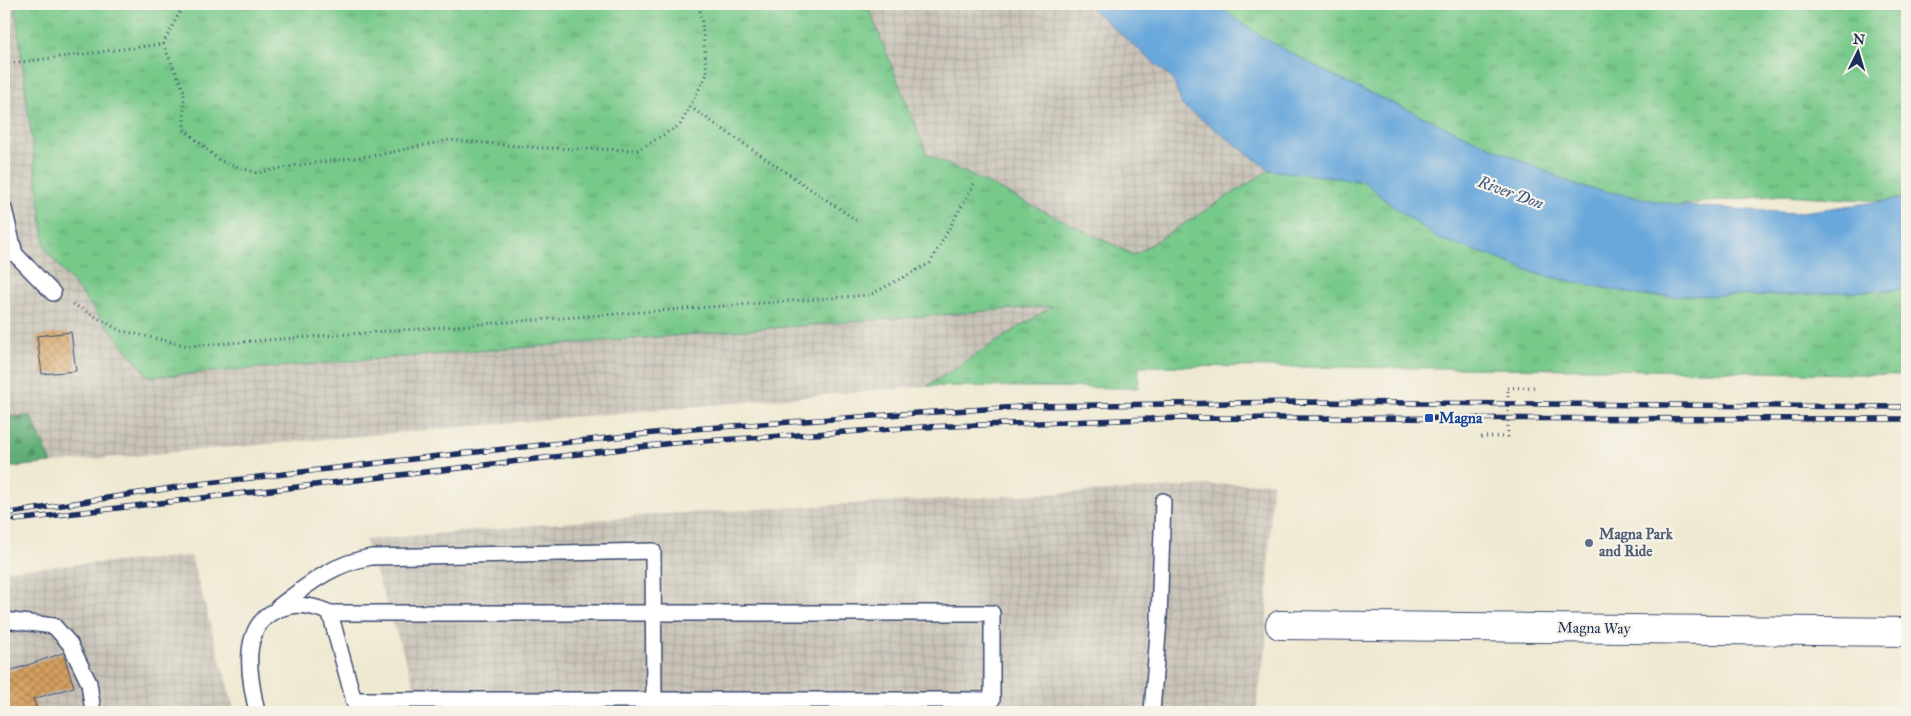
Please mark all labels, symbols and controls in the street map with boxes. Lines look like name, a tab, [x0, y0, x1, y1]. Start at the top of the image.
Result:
north arrow	[1834, 28, 1884, 78]
text: N	[1852, 31, 1866, 49]
water label: River Don	[1475, 172, 1547, 213]
place label: Magna	[1439, 409, 1483, 428]
marker: Magna	[1423, 412, 1435, 424]
place label: Magna Park and Ride	[1599, 525, 1674, 560]
marker: Magna Park and Ride	[1583, 537, 1595, 549]
street label: Magna Way	[1557, 618, 1632, 638]

